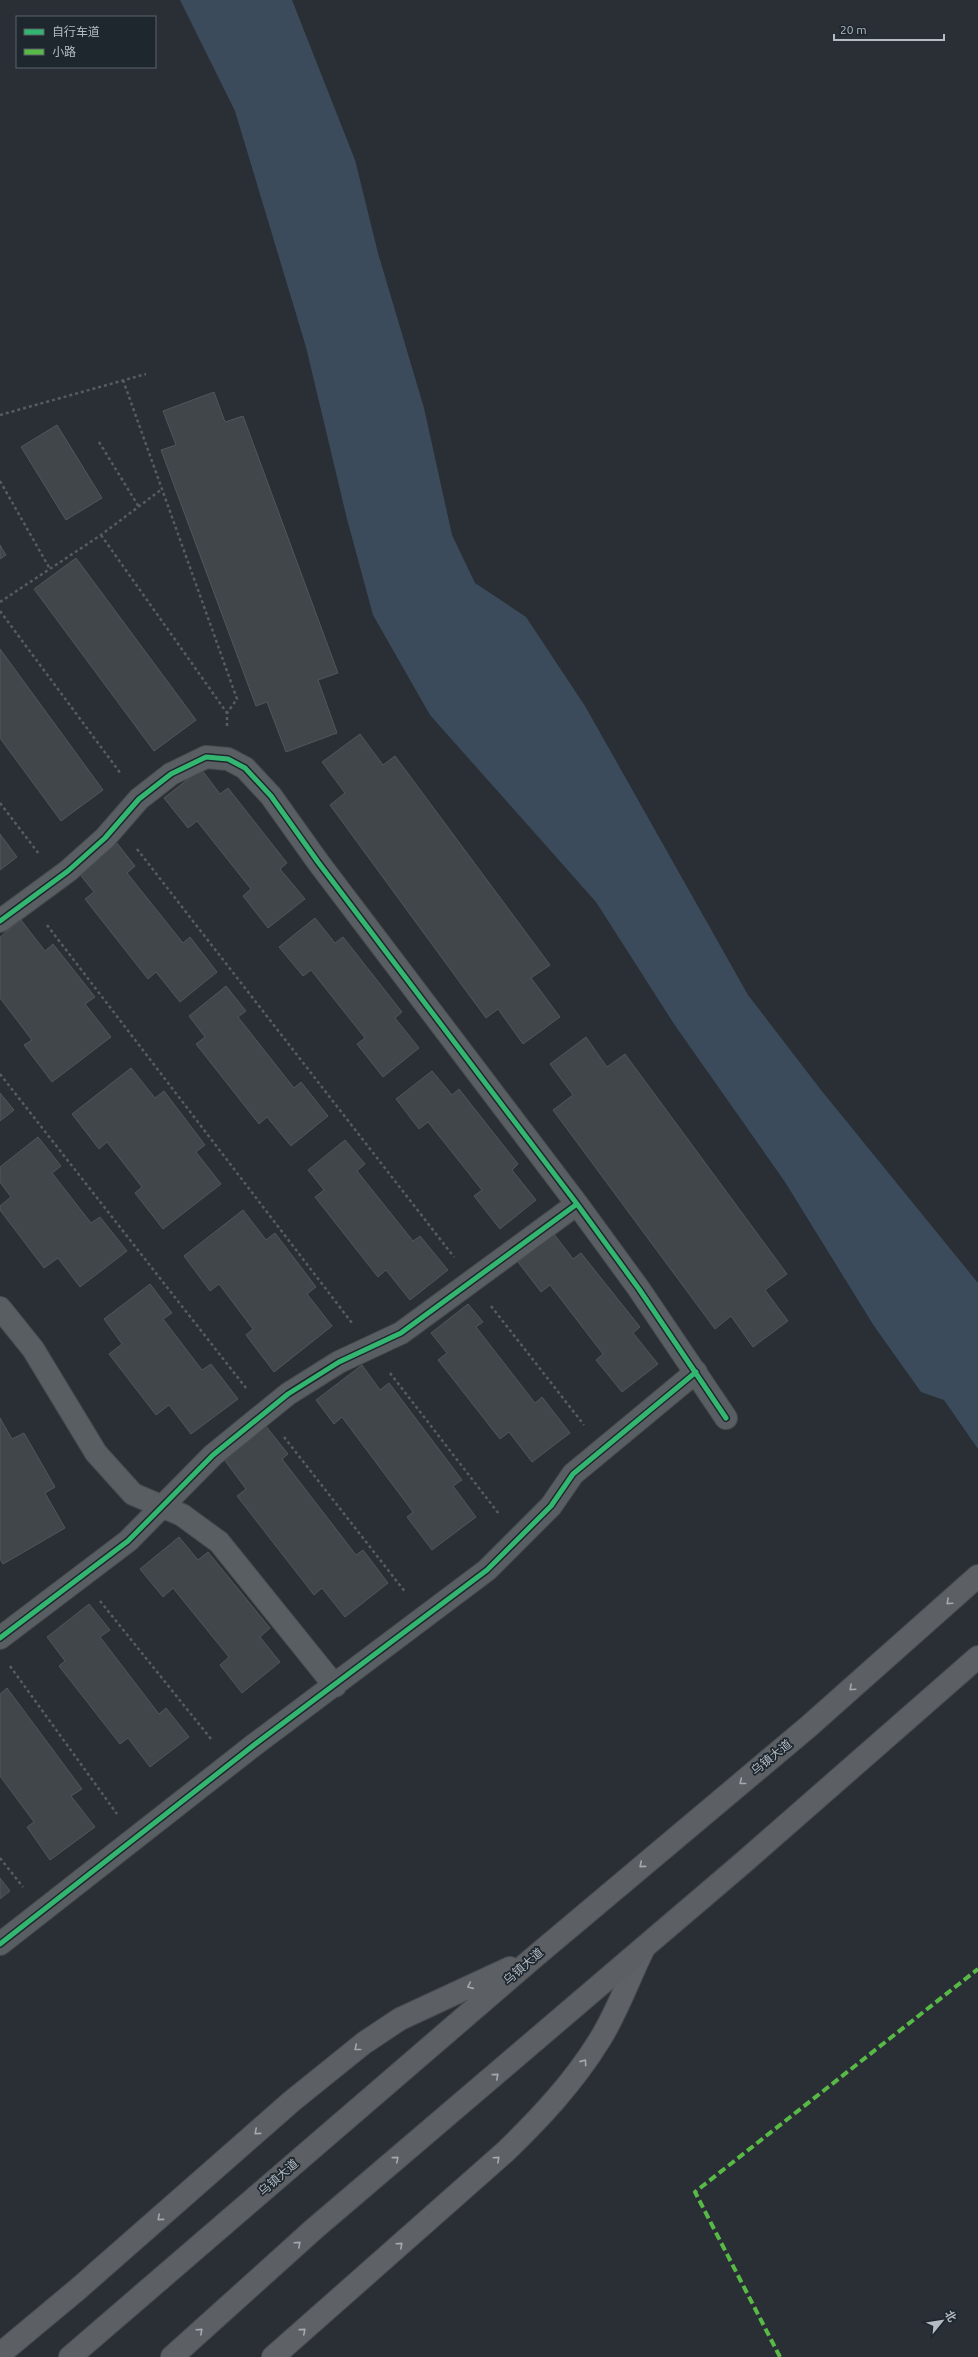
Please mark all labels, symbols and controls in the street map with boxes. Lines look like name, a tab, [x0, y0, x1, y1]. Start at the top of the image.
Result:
legend	[16, 16, 156, 68]
scale bar	[834, 16, 944, 42]
text: 20 m	[840, 23, 867, 36]
text: 自行车道	[52, 25, 100, 38]
text: 小路	[52, 45, 76, 58]
one-way arrow	[946, 1597, 954, 1605]
one-way arrow	[849, 1684, 856, 1691]
street label: 乌镇大道	[748, 1737, 794, 1777]
one-way arrow	[739, 1777, 747, 1784]
one-way arrow	[639, 1860, 647, 1867]
street label: 乌镇大道	[501, 1945, 545, 1987]
one-way arrow	[467, 1981, 475, 1989]
one-way arrow	[354, 2044, 361, 2051]
one-way arrow	[579, 2060, 586, 2067]
one-way arrow	[491, 2073, 498, 2080]
one-way arrow	[254, 2127, 262, 2135]
street label: 乌镇大道	[256, 2156, 300, 2198]
one-way arrow	[391, 2157, 399, 2164]
one-way arrow	[493, 2157, 500, 2164]
one-way arrow	[157, 2213, 164, 2220]
one-way arrow	[293, 2242, 300, 2249]
one-way arrow	[395, 2242, 403, 2250]
north arrow	[922, 2301, 962, 2341]
text: 北	[943, 2308, 959, 2324]
one-way arrow	[196, 2329, 203, 2336]
one-way arrow	[298, 2329, 305, 2336]

